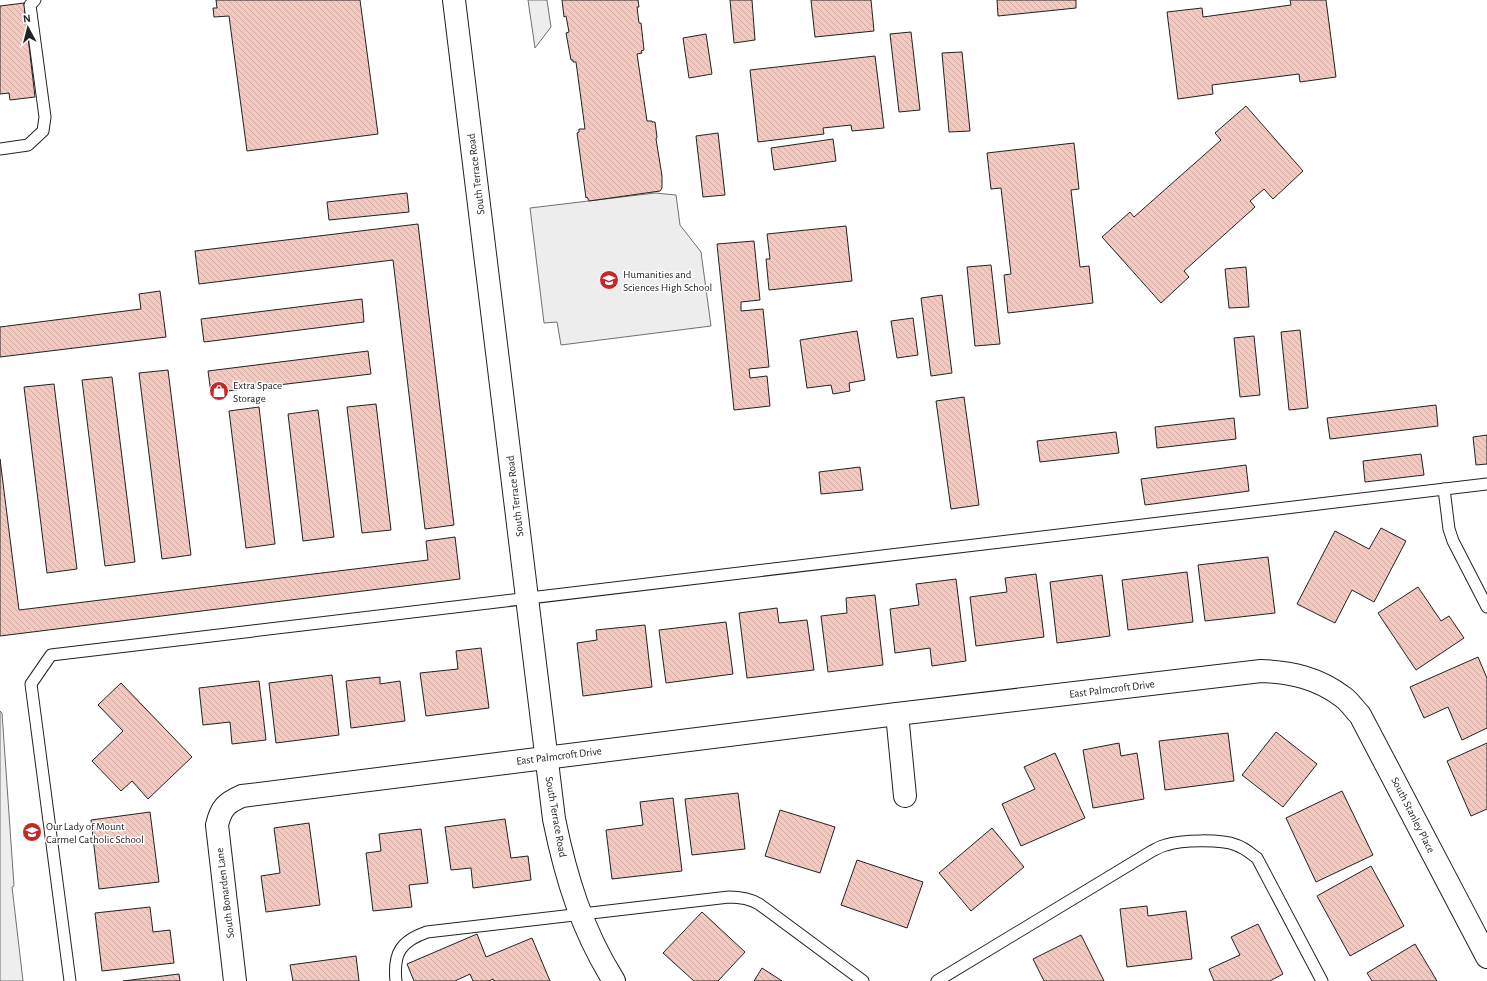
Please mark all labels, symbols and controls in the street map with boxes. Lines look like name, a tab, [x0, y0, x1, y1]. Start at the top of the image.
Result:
north arrow	[8, 8, 48, 48]
text: N	[22, 13, 31, 24]
street label: South Terrace Road	[466, 132, 486, 215]
school or university icon: Humanities and Sciences High School	[598, 269, 620, 291]
place label: Humanities and Sciences High School	[623, 269, 712, 293]
shop icon: Extra Space Storage	[208, 380, 230, 402]
place label: Extra Space Storage	[233, 380, 282, 404]
street label: South Terrace Road	[505, 454, 525, 537]
street label: East Palmcroft Drive	[1069, 678, 1155, 700]
street label: East Palmcroft Drive	[516, 745, 602, 767]
street label: South Stanley Place	[1389, 775, 1437, 855]
street label: South Terrace Road	[543, 776, 569, 859]
school or university icon: Our Lady of Mount Carmel Catholic School	[21, 821, 43, 843]
place label: Our Lady of Mount Carmel Catholic School	[46, 821, 144, 845]
street label: South Bonarden Lane	[214, 847, 236, 939]

